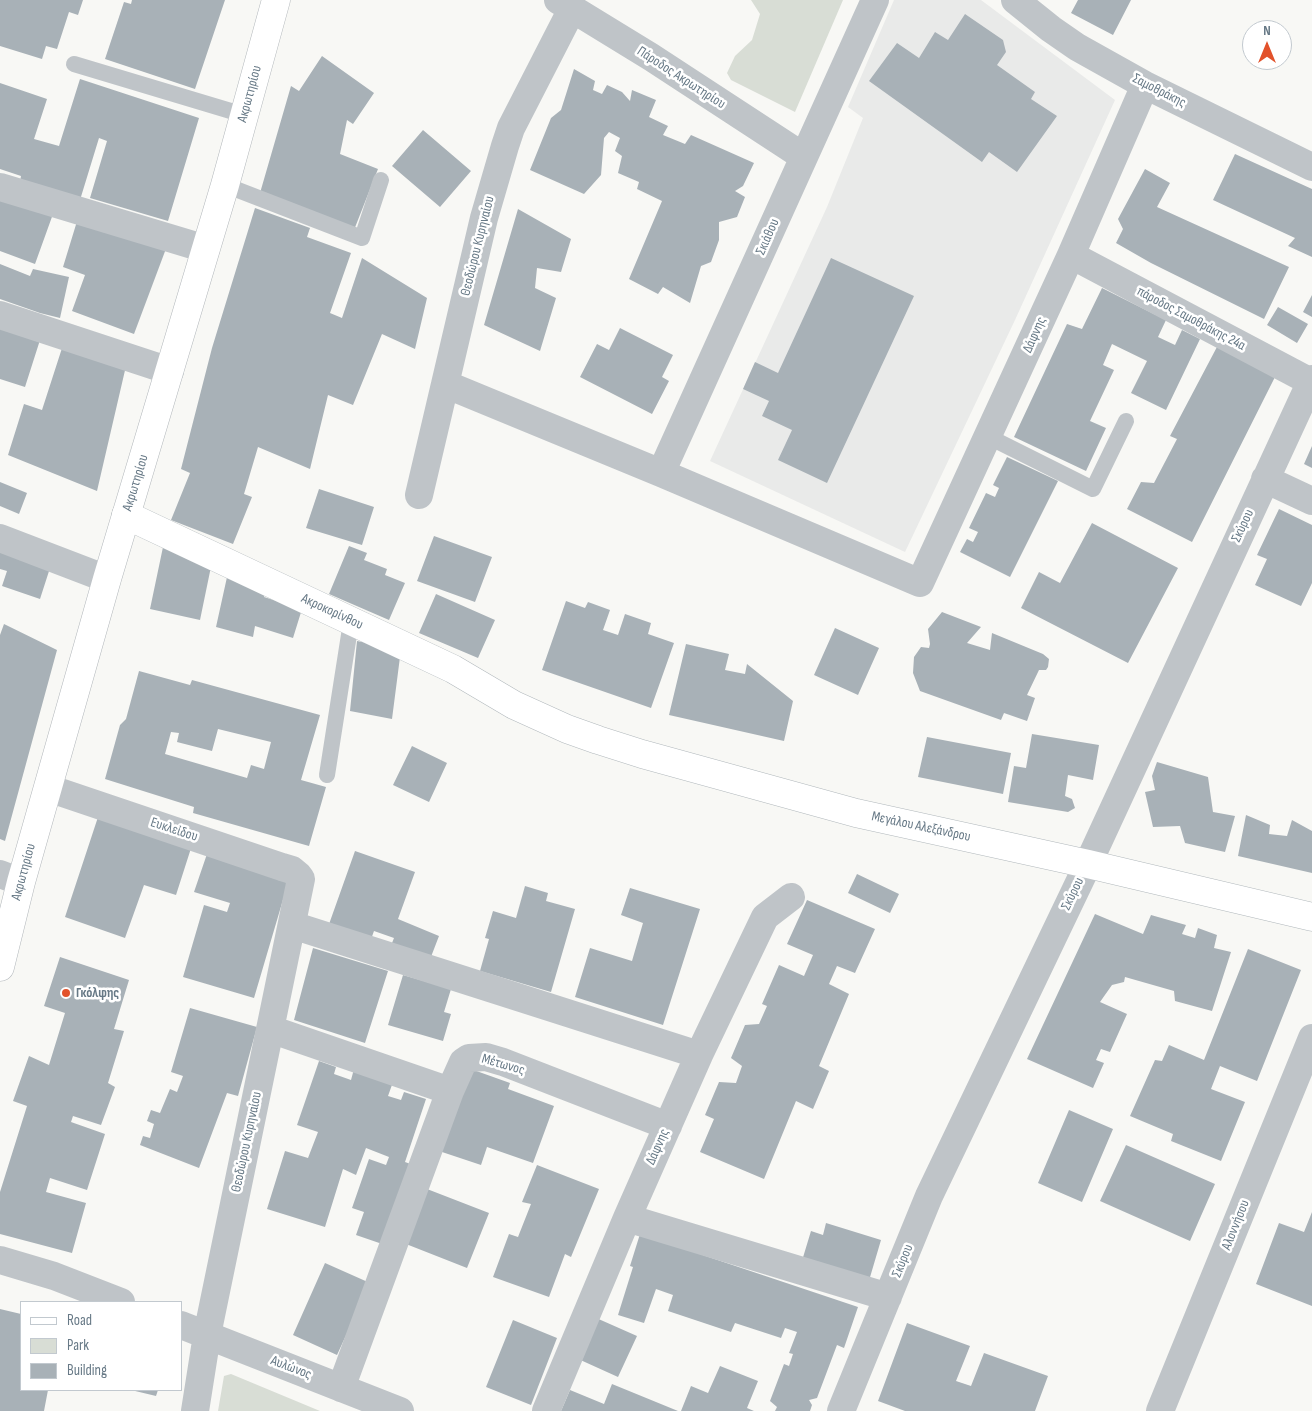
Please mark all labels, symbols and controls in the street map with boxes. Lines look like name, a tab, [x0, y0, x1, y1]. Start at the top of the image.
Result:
north arrow	[1242, 20, 1292, 70]
text: N	[1263, 22, 1271, 39]
street label: Πάροδος Ακρωτηρίου	[634, 43, 728, 113]
street label: Ακρωτηρίου	[234, 64, 266, 124]
street label: Σαμοθράκης	[1129, 70, 1189, 112]
street label: Θεοδώρου Κυρηναίου	[457, 194, 499, 298]
street label: Σκιάθου	[753, 216, 783, 258]
street label: πάροδος Σαμοθράκης 24α	[1134, 283, 1248, 355]
street label: Δάφνης	[1020, 314, 1050, 356]
street label: Ακρωτηρίου	[119, 453, 153, 513]
street label: Σκύρου	[1228, 507, 1258, 545]
street label: Ακροκορίνθου	[298, 590, 366, 634]
street label: Μεγάλου Αλεξάνδρου	[870, 808, 972, 846]
street label: Ευκλείδου	[148, 814, 200, 846]
street label: Ακρωτηρίου	[8, 842, 40, 902]
street label: Σκύρου	[1058, 875, 1088, 913]
place label: Γκόλφης	[76, 985, 119, 1001]
marker: Γκόλφης	[60, 987, 72, 999]
street label: Μέτωνος	[480, 1051, 526, 1079]
street label: Θεοδώρου Κυρηναίου	[228, 1090, 266, 1194]
street label: Δάφνης	[643, 1126, 673, 1168]
street label: Αλοννήσου	[1218, 1198, 1254, 1252]
street label: Σκύρου	[889, 1242, 917, 1280]
legend	[20, 1301, 182, 1391]
text: Road	[67, 1311, 92, 1330]
text: Park	[67, 1336, 89, 1355]
street label: Αυλώνος	[268, 1353, 314, 1383]
text: Building	[67, 1361, 107, 1380]

